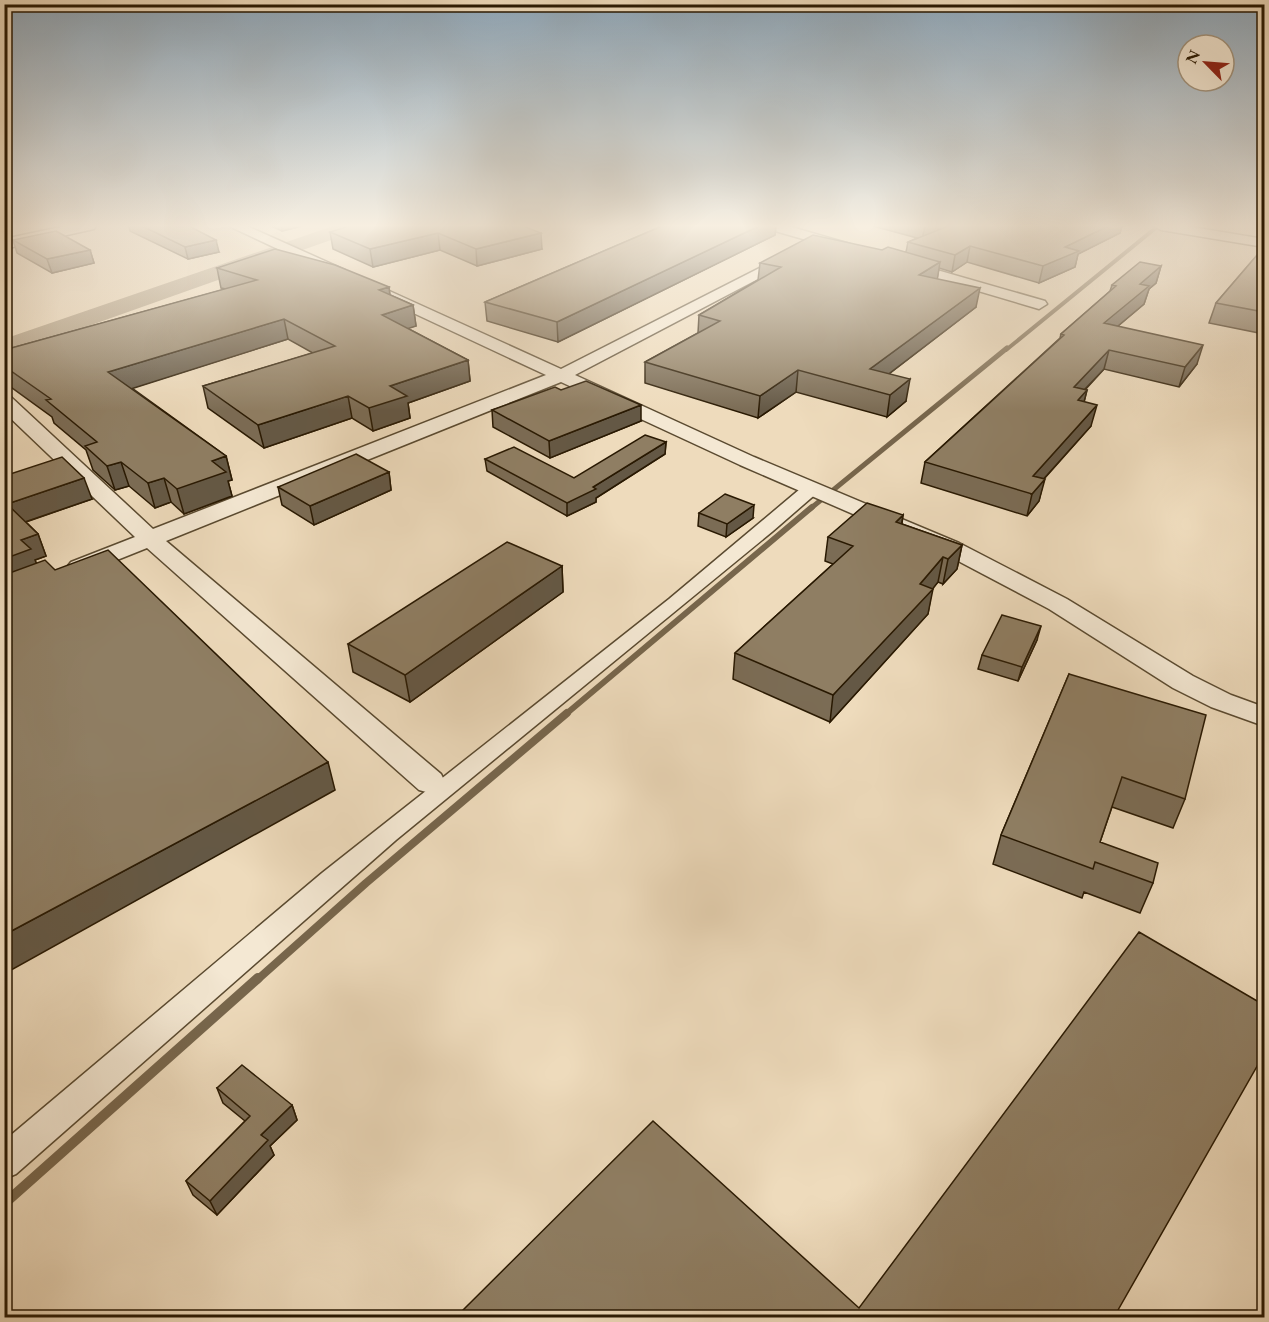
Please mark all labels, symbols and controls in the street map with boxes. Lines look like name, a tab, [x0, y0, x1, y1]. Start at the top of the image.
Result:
north arrow	[1176, 33, 1236, 93]
text: N	[1181, 47, 1205, 67]

